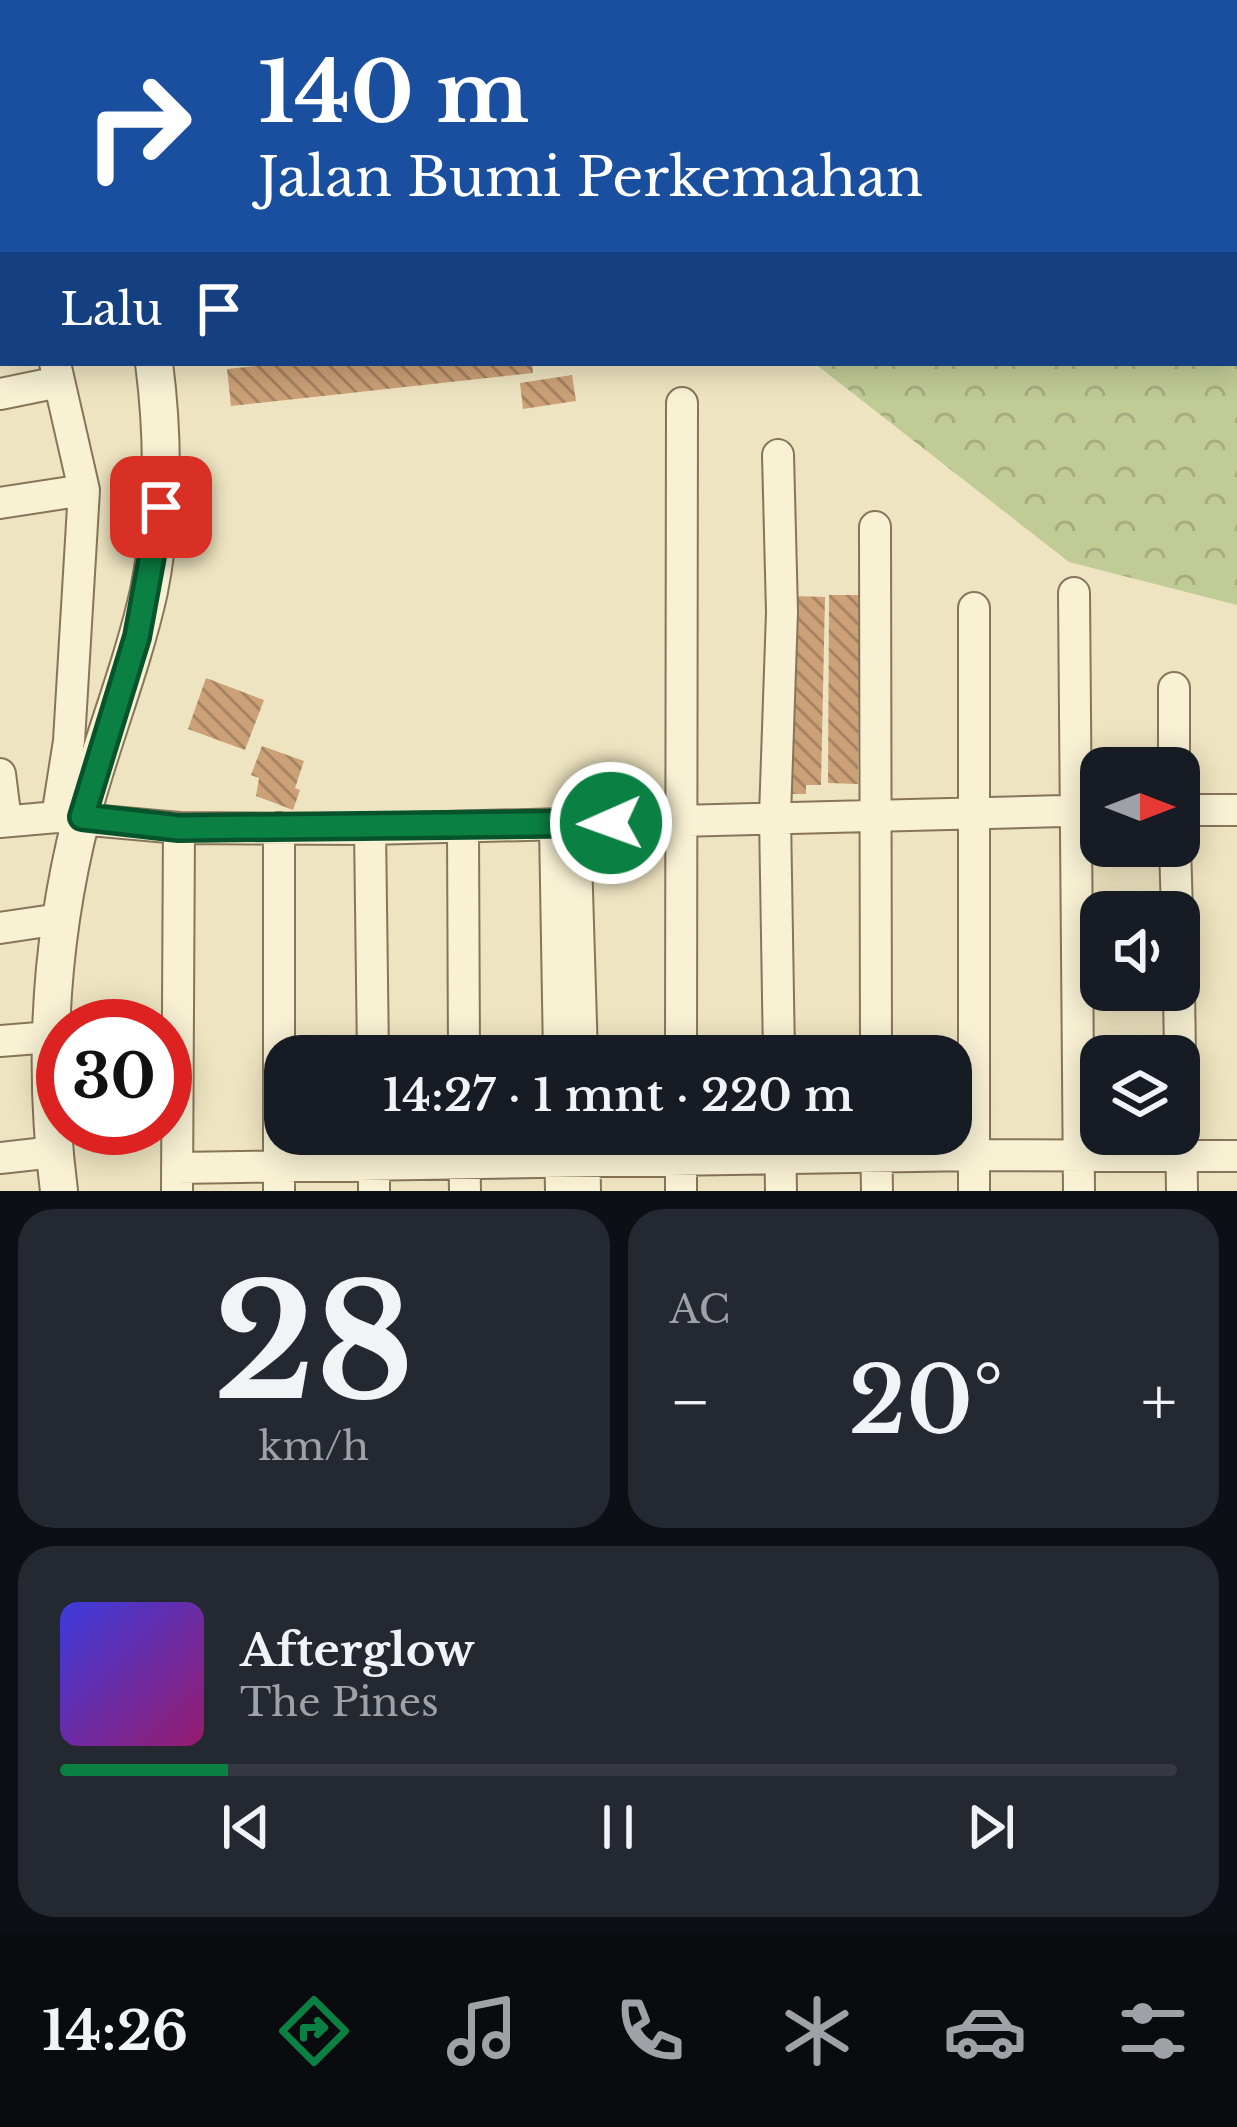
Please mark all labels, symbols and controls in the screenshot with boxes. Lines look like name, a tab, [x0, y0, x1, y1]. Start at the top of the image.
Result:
text: 140 m	[258, 41, 529, 145]
icon: right	[60, 48, 216, 204]
text: Jalan Bumi Perkemahan	[258, 144, 923, 211]
icon: arrive	[186, 276, 252, 342]
text: Lalu	[60, 281, 162, 337]
pin	[110, 456, 212, 558]
icon: arrive	[128, 474, 194, 540]
north arrow	[1080, 747, 1200, 867]
map controls	[1080, 747, 1200, 1155]
position arrow	[548, 760, 674, 886]
button: sound	[1080, 891, 1200, 1011]
speed limit sign: 30	[36, 999, 192, 1155]
button: layers	[1080, 1035, 1200, 1155]
text: 14:27 · 1 mnt · 220 m	[383, 1067, 853, 1123]
text: 28	[213, 1247, 414, 1440]
text: AC	[670, 1285, 730, 1334]
text: 20°	[849, 1346, 1003, 1457]
text: −	[670, 1361, 711, 1443]
text: +	[1141, 1361, 1177, 1443]
text: km/h	[258, 1422, 369, 1471]
text: Afterglow	[240, 1622, 475, 1678]
text: The Pines	[240, 1678, 439, 1727]
icon: previous	[213, 1794, 279, 1860]
icon: pause	[585, 1794, 651, 1860]
icon: next	[958, 1794, 1024, 1860]
icon: directions	[272, 1989, 356, 2073]
icon: music	[440, 1989, 524, 2073]
icon: phone	[608, 1989, 692, 2073]
icon: climate	[775, 1989, 859, 2073]
icon: car	[943, 1989, 1027, 2073]
icon: filters	[1111, 1989, 1195, 2073]
text: 14:26	[42, 1998, 188, 2065]

